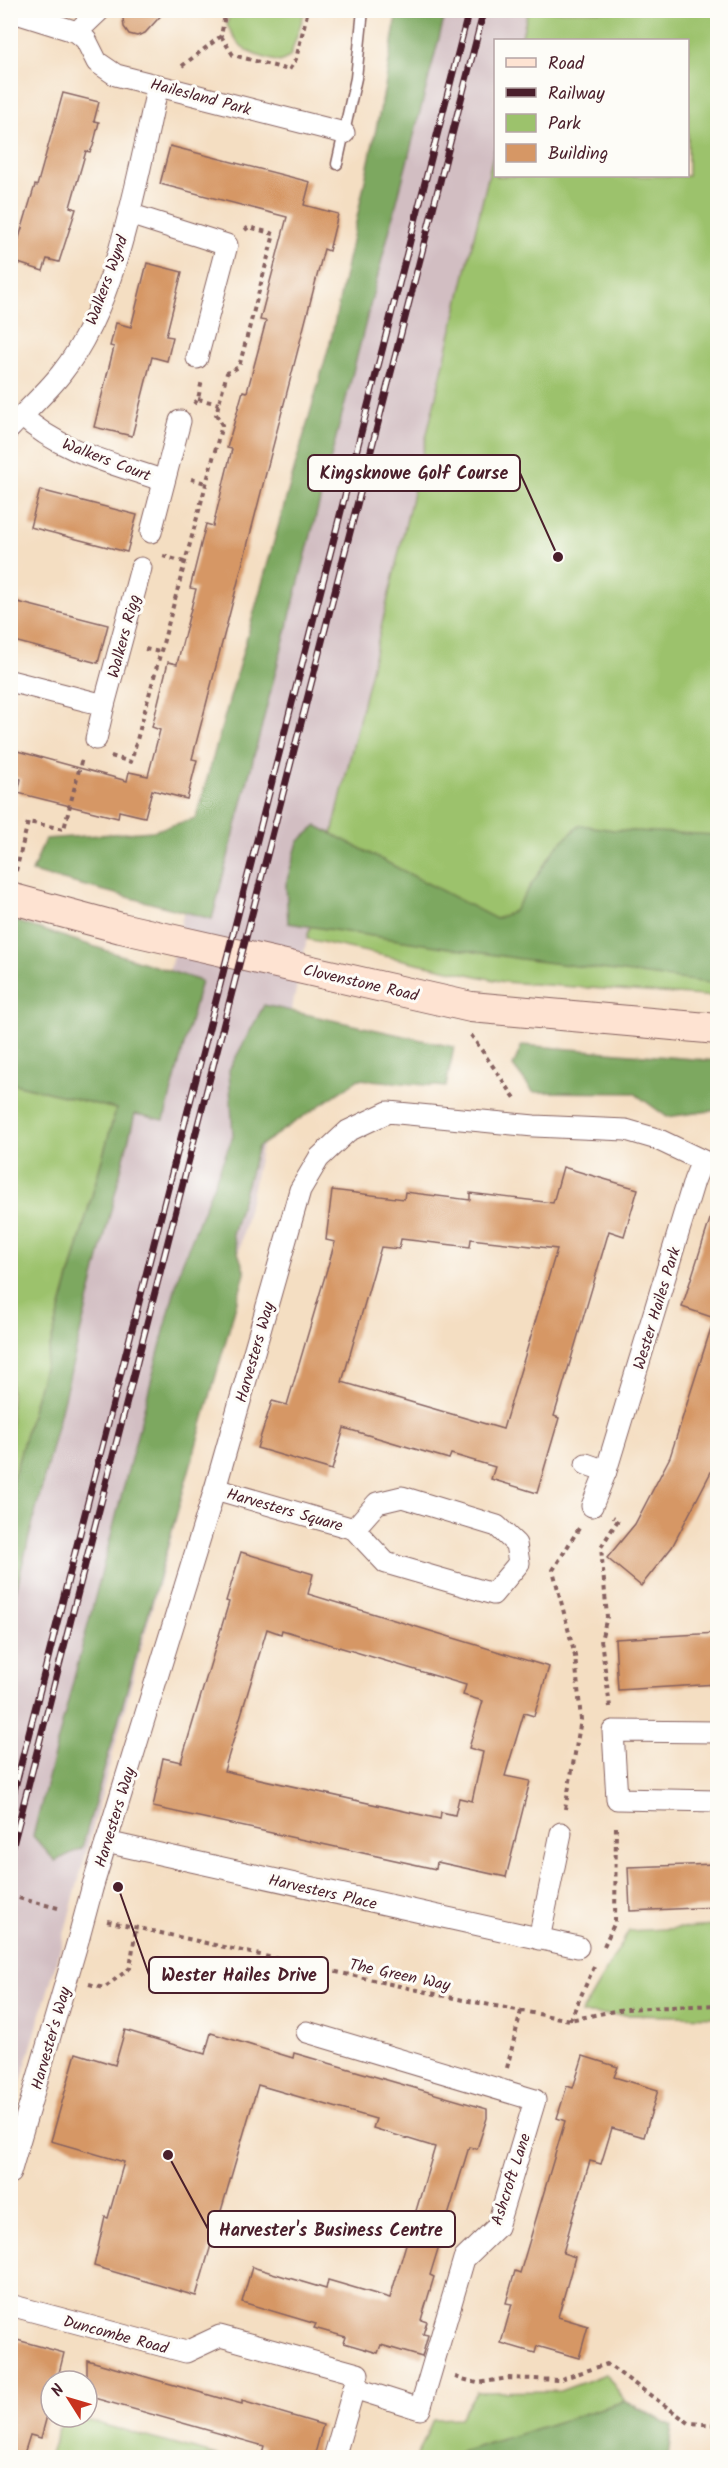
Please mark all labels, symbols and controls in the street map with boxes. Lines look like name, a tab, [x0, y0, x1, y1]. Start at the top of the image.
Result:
legend	[494, 39, 689, 177]
text: Road	[548, 50, 585, 79]
street label: Hailesland Park	[147, 72, 254, 123]
text: Railway	[548, 80, 605, 109]
text: Park	[548, 110, 581, 139]
text: Building	[548, 140, 608, 169]
street label: Walkers Wynd	[80, 231, 136, 329]
street label: Walkers Court	[58, 432, 155, 489]
callout: Kingsknowe Golf Course	[308, 455, 520, 491]
text: Kingsknowe Golf Course	[320, 460, 508, 489]
street label: Walkers Rigg	[101, 592, 148, 681]
street label: Clovenstone Road	[300, 958, 422, 1009]
street label: Wester Hailes Park	[627, 1244, 688, 1373]
street label: Harvesters Way	[229, 1299, 282, 1406]
street label: Harvesters Square	[223, 1482, 346, 1539]
street label: Harvesters Way	[88, 1764, 143, 1871]
street label: Harvesters Place	[266, 1868, 379, 1917]
street label: The Green Way	[347, 1953, 453, 1998]
callout: Wester Hailes Drive	[149, 1957, 328, 1993]
text: Wester Hailes Drive	[161, 1962, 317, 1991]
street label: Harvester's Way	[25, 1984, 78, 2093]
street label: Ashcroft Lane	[485, 2130, 538, 2229]
callout: Harvester's Business Centre	[208, 2211, 455, 2247]
text: Harvester's Business Centre	[219, 2217, 443, 2246]
street label: Duncombe Road	[60, 2309, 172, 2362]
north arrow	[39, 2369, 99, 2429]
text: N	[45, 2379, 71, 2402]

